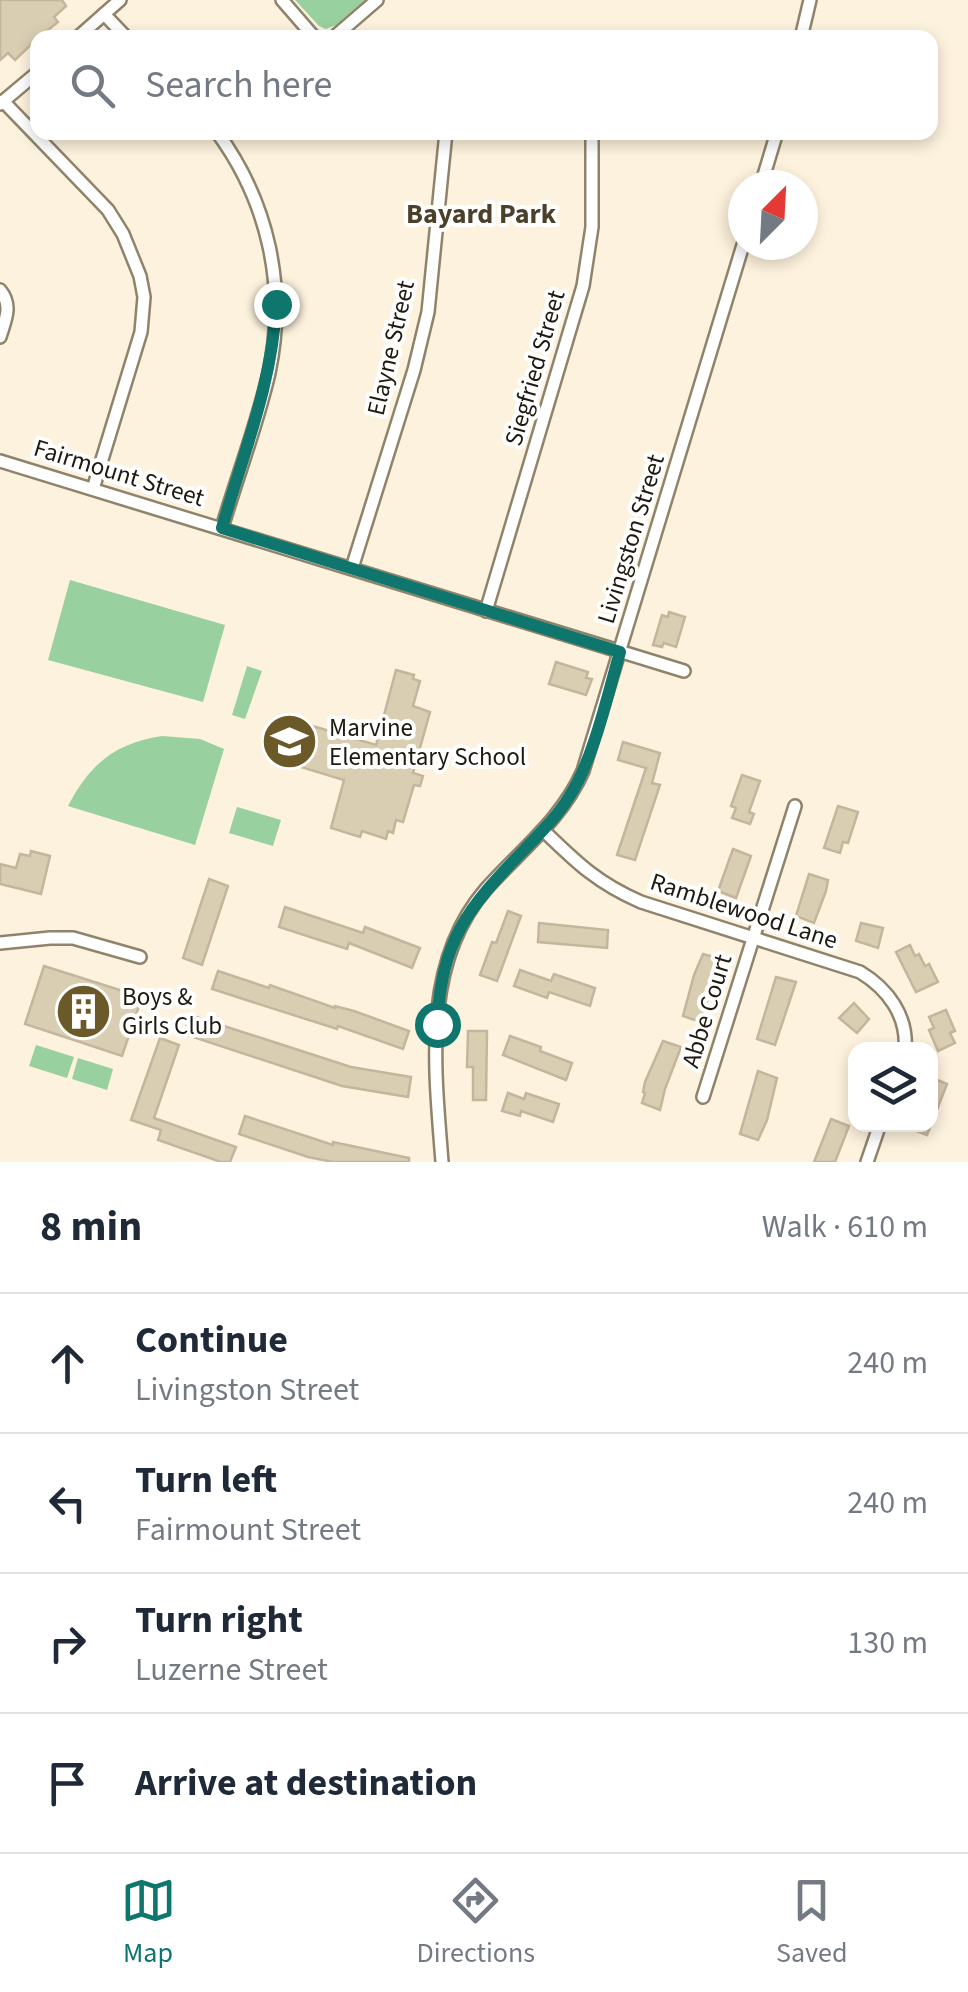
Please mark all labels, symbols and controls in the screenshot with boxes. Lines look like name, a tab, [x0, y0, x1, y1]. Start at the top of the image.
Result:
search box	[30, 30, 938, 140]
icon: search	[65, 58, 120, 113]
text: Search here	[145, 58, 332, 112]
north arrow	[728, 170, 818, 260]
district label: Bayard Park	[406, 194, 557, 234]
street label: Elayne Street	[358, 276, 424, 419]
route end	[254, 282, 300, 328]
street label: Siegfried Street	[496, 285, 575, 450]
street label: Fairmount Street	[29, 430, 209, 516]
street label: Livingston Street	[588, 449, 674, 628]
place label: Marvine Elementary School	[329, 710, 526, 775]
school or university icon: Marvine Elementary School	[260, 712, 320, 772]
street label: Ramblewood Lane	[646, 864, 842, 958]
street label: Abbe Court	[673, 949, 742, 1072]
place label: Boys & Girls Club	[122, 979, 222, 1044]
building icon: Boys & Girls Club	[53, 981, 113, 1041]
route start	[415, 1002, 461, 1048]
map controls	[848, 1042, 938, 1132]
button: layers	[848, 1042, 938, 1132]
text: 8 min	[40, 1197, 142, 1257]
text: Walk · 610 m	[762, 1204, 928, 1250]
text: Continue	[135, 1313, 288, 1367]
icon: ahead	[40, 1336, 95, 1391]
text: 240 m	[847, 1340, 928, 1386]
text: Livingston Street	[135, 1367, 359, 1413]
text: Turn left	[135, 1453, 277, 1507]
icon: left	[40, 1476, 95, 1531]
text: 240 m	[847, 1480, 928, 1526]
text: Fairmount Street	[135, 1507, 361, 1553]
text: Turn right	[135, 1593, 303, 1647]
icon: right	[40, 1616, 95, 1671]
text: 130 m	[847, 1620, 928, 1666]
text: Luzerne Street	[135, 1647, 328, 1693]
icon: arrive	[40, 1756, 95, 1811]
text: Arrive at destination	[135, 1756, 477, 1810]
tab: Map	[121, 1873, 176, 1973]
tab: Directions	[417, 1873, 535, 1973]
tab: Saved	[776, 1873, 847, 1973]

